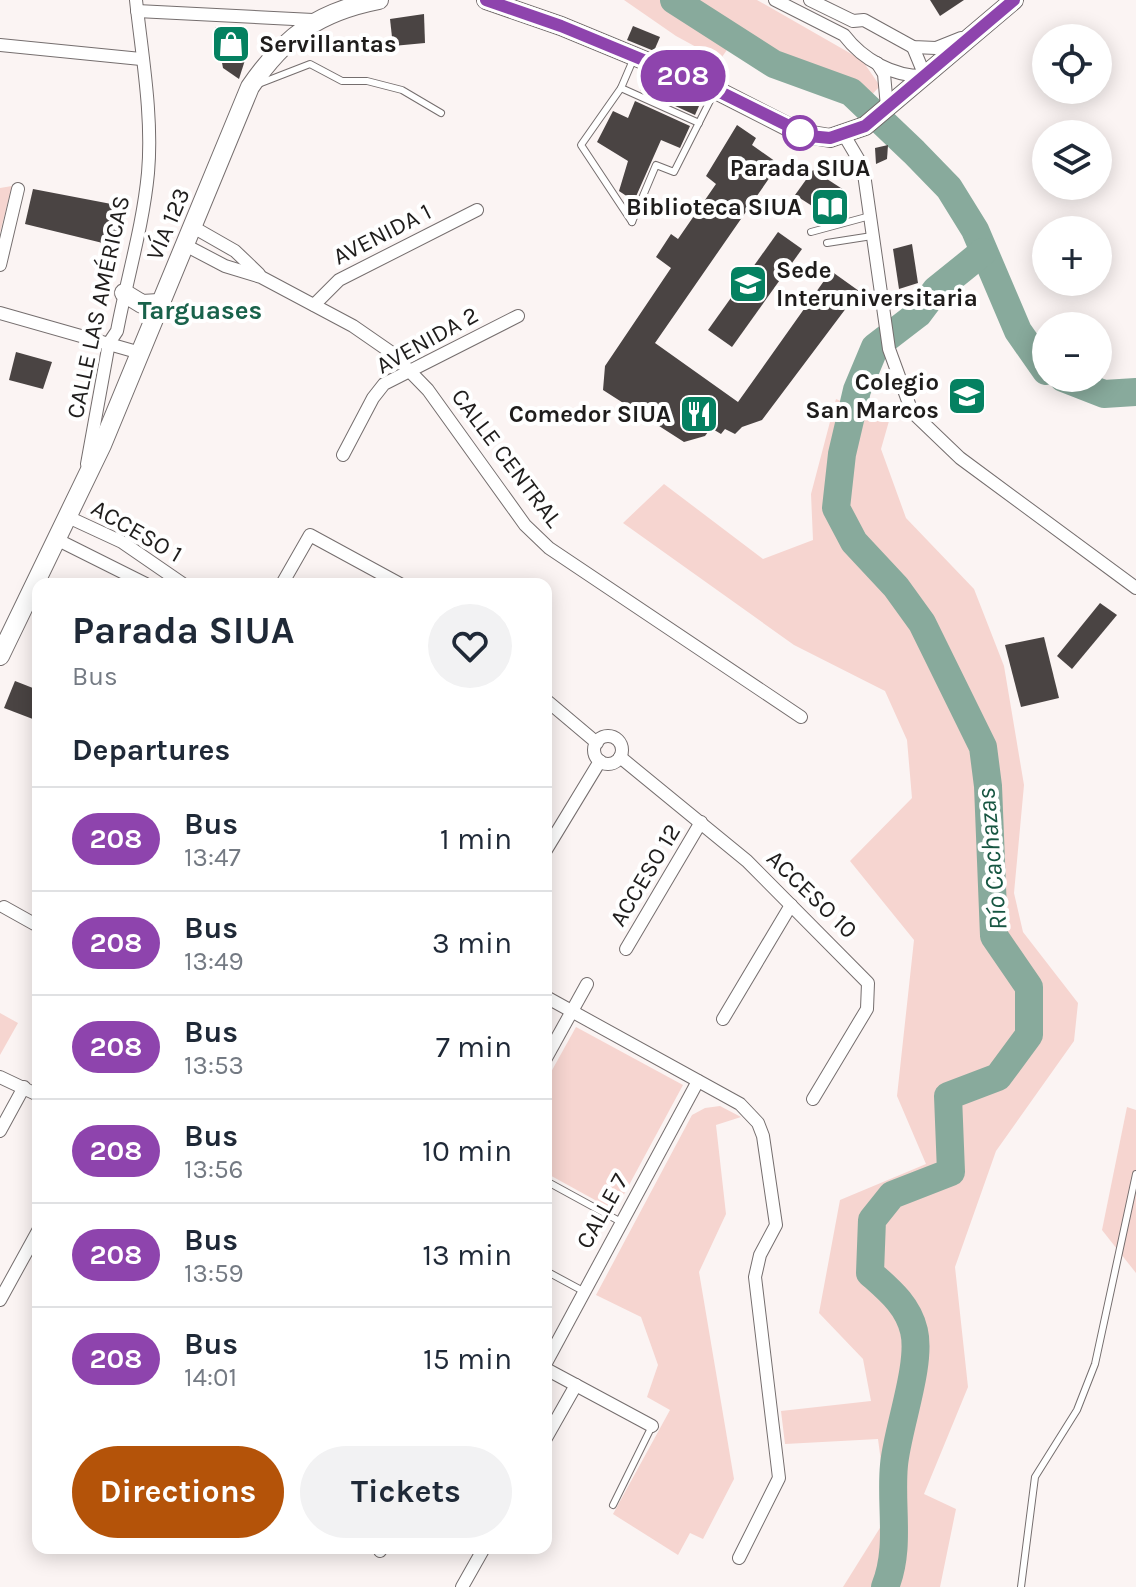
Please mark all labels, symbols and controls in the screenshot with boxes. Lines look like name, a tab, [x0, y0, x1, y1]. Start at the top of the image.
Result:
shop icon: Servillantas	[210, 23, 252, 65]
map controls	[1032, 24, 1112, 392]
button: locate	[1032, 24, 1112, 104]
place label: Servillantas	[259, 30, 397, 58]
line badge: 208	[637, 50, 729, 102]
text: 208	[657, 59, 709, 92]
marker: Parada SIUA	[783, 116, 817, 150]
button: layers	[1032, 120, 1112, 200]
place label: Parada SIUA	[730, 154, 870, 182]
street label: VÍA 123	[139, 183, 196, 264]
library icon: Biblioteca SIUA	[809, 186, 851, 228]
street label: CALLE LAS AMÉRICAS	[60, 193, 135, 421]
place label: Biblioteca SIUA	[626, 193, 802, 221]
street label: AVENIDA 1	[328, 197, 436, 271]
button: +	[1032, 216, 1112, 296]
place label: Sede Interuniversitaria	[776, 256, 978, 312]
school or university icon: Sede Interuniversitaria	[727, 263, 769, 305]
district label: Targuases	[138, 295, 262, 326]
street label: AVENIDA 2	[371, 300, 483, 380]
button: −	[1032, 312, 1112, 392]
place label: Colegio San Marcos	[805, 368, 939, 424]
school or university icon: Colegio San Marcos	[946, 375, 988, 417]
street label: CALLE CENTRAL	[446, 383, 569, 534]
restaurant icon: Comedor SIUA	[678, 393, 720, 435]
place label: Comedor SIUA	[509, 400, 671, 428]
street label: ACCESO 1	[87, 494, 187, 568]
button: heart	[428, 604, 512, 688]
text: Parada SIUA	[72, 608, 294, 653]
text: Bus	[72, 661, 118, 692]
text: Departures	[72, 732, 230, 768]
water label: Río Cachazas	[970, 786, 1014, 932]
text: Bus	[184, 806, 238, 842]
street label: ACCESO 12	[604, 819, 686, 931]
text: 1 min	[440, 821, 512, 857]
text: 208	[90, 822, 142, 855]
text: 13:47	[184, 842, 241, 873]
street label: ACCESO 10	[761, 844, 863, 944]
text: Bus	[184, 910, 238, 946]
text: 3 min	[432, 925, 512, 961]
text: 208	[90, 926, 142, 959]
text: 13:49	[184, 946, 244, 977]
text: Bus	[184, 1014, 238, 1050]
text: 7 min	[436, 1029, 512, 1065]
text: 208	[90, 1030, 142, 1063]
text: 13:53	[184, 1050, 244, 1081]
text: Bus	[184, 1118, 238, 1154]
text: 10 min	[422, 1133, 512, 1169]
text: 208	[90, 1134, 142, 1167]
text: 13:56	[184, 1154, 244, 1185]
street label: CALLE 7	[570, 1169, 634, 1253]
text: Bus	[184, 1222, 238, 1258]
text: 13 min	[422, 1237, 512, 1273]
text: 208	[90, 1238, 142, 1271]
text: 13:59	[184, 1258, 244, 1289]
text: Bus	[184, 1326, 238, 1362]
text: 15 min	[423, 1341, 512, 1377]
text: 208	[90, 1342, 142, 1375]
text: 14:01	[184, 1362, 237, 1393]
button: Directions	[72, 1446, 284, 1538]
button: Tickets	[300, 1446, 512, 1538]

